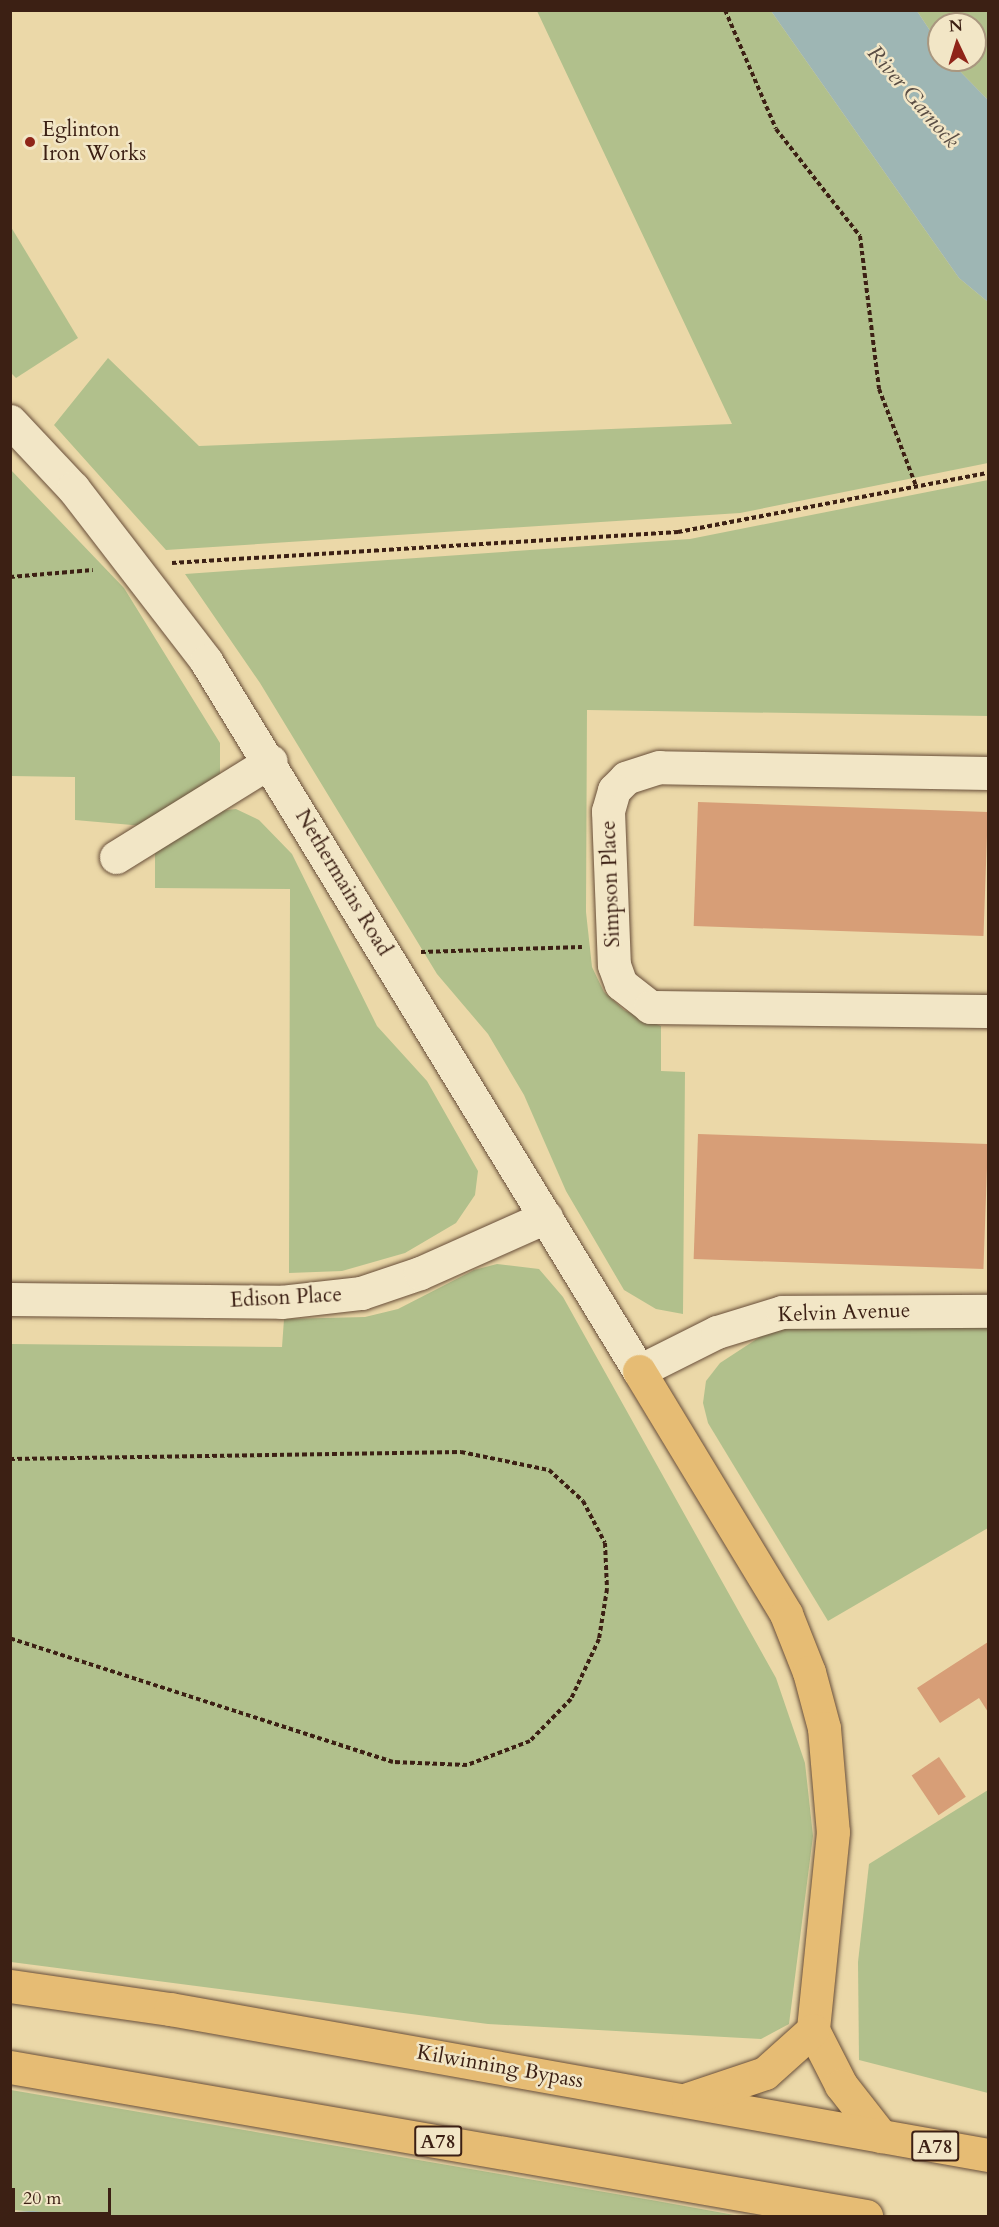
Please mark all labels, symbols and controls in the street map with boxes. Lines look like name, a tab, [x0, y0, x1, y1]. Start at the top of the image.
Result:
north arrow	[927, 12, 987, 72]
text: N	[948, 15, 964, 37]
water label: River Garnock	[861, 40, 965, 154]
place label: Eglinton Iron Works	[42, 117, 146, 167]
marker: Eglinton Iron Works	[23, 135, 37, 149]
street label: Nethermains Road	[289, 805, 397, 961]
street label: Simpson Place	[596, 820, 626, 948]
street label: Edison Place	[229, 1282, 343, 1314]
street label: Kelvin Avenue	[777, 1298, 911, 1328]
street label: Kilwinning Bypass	[415, 2040, 585, 2094]
road number: A78	[414, 2124, 462, 2158]
road number: A78	[911, 2129, 959, 2163]
scale bar	[15, 2176, 114, 2214]
text: 20 m	[23, 2186, 62, 2211]

